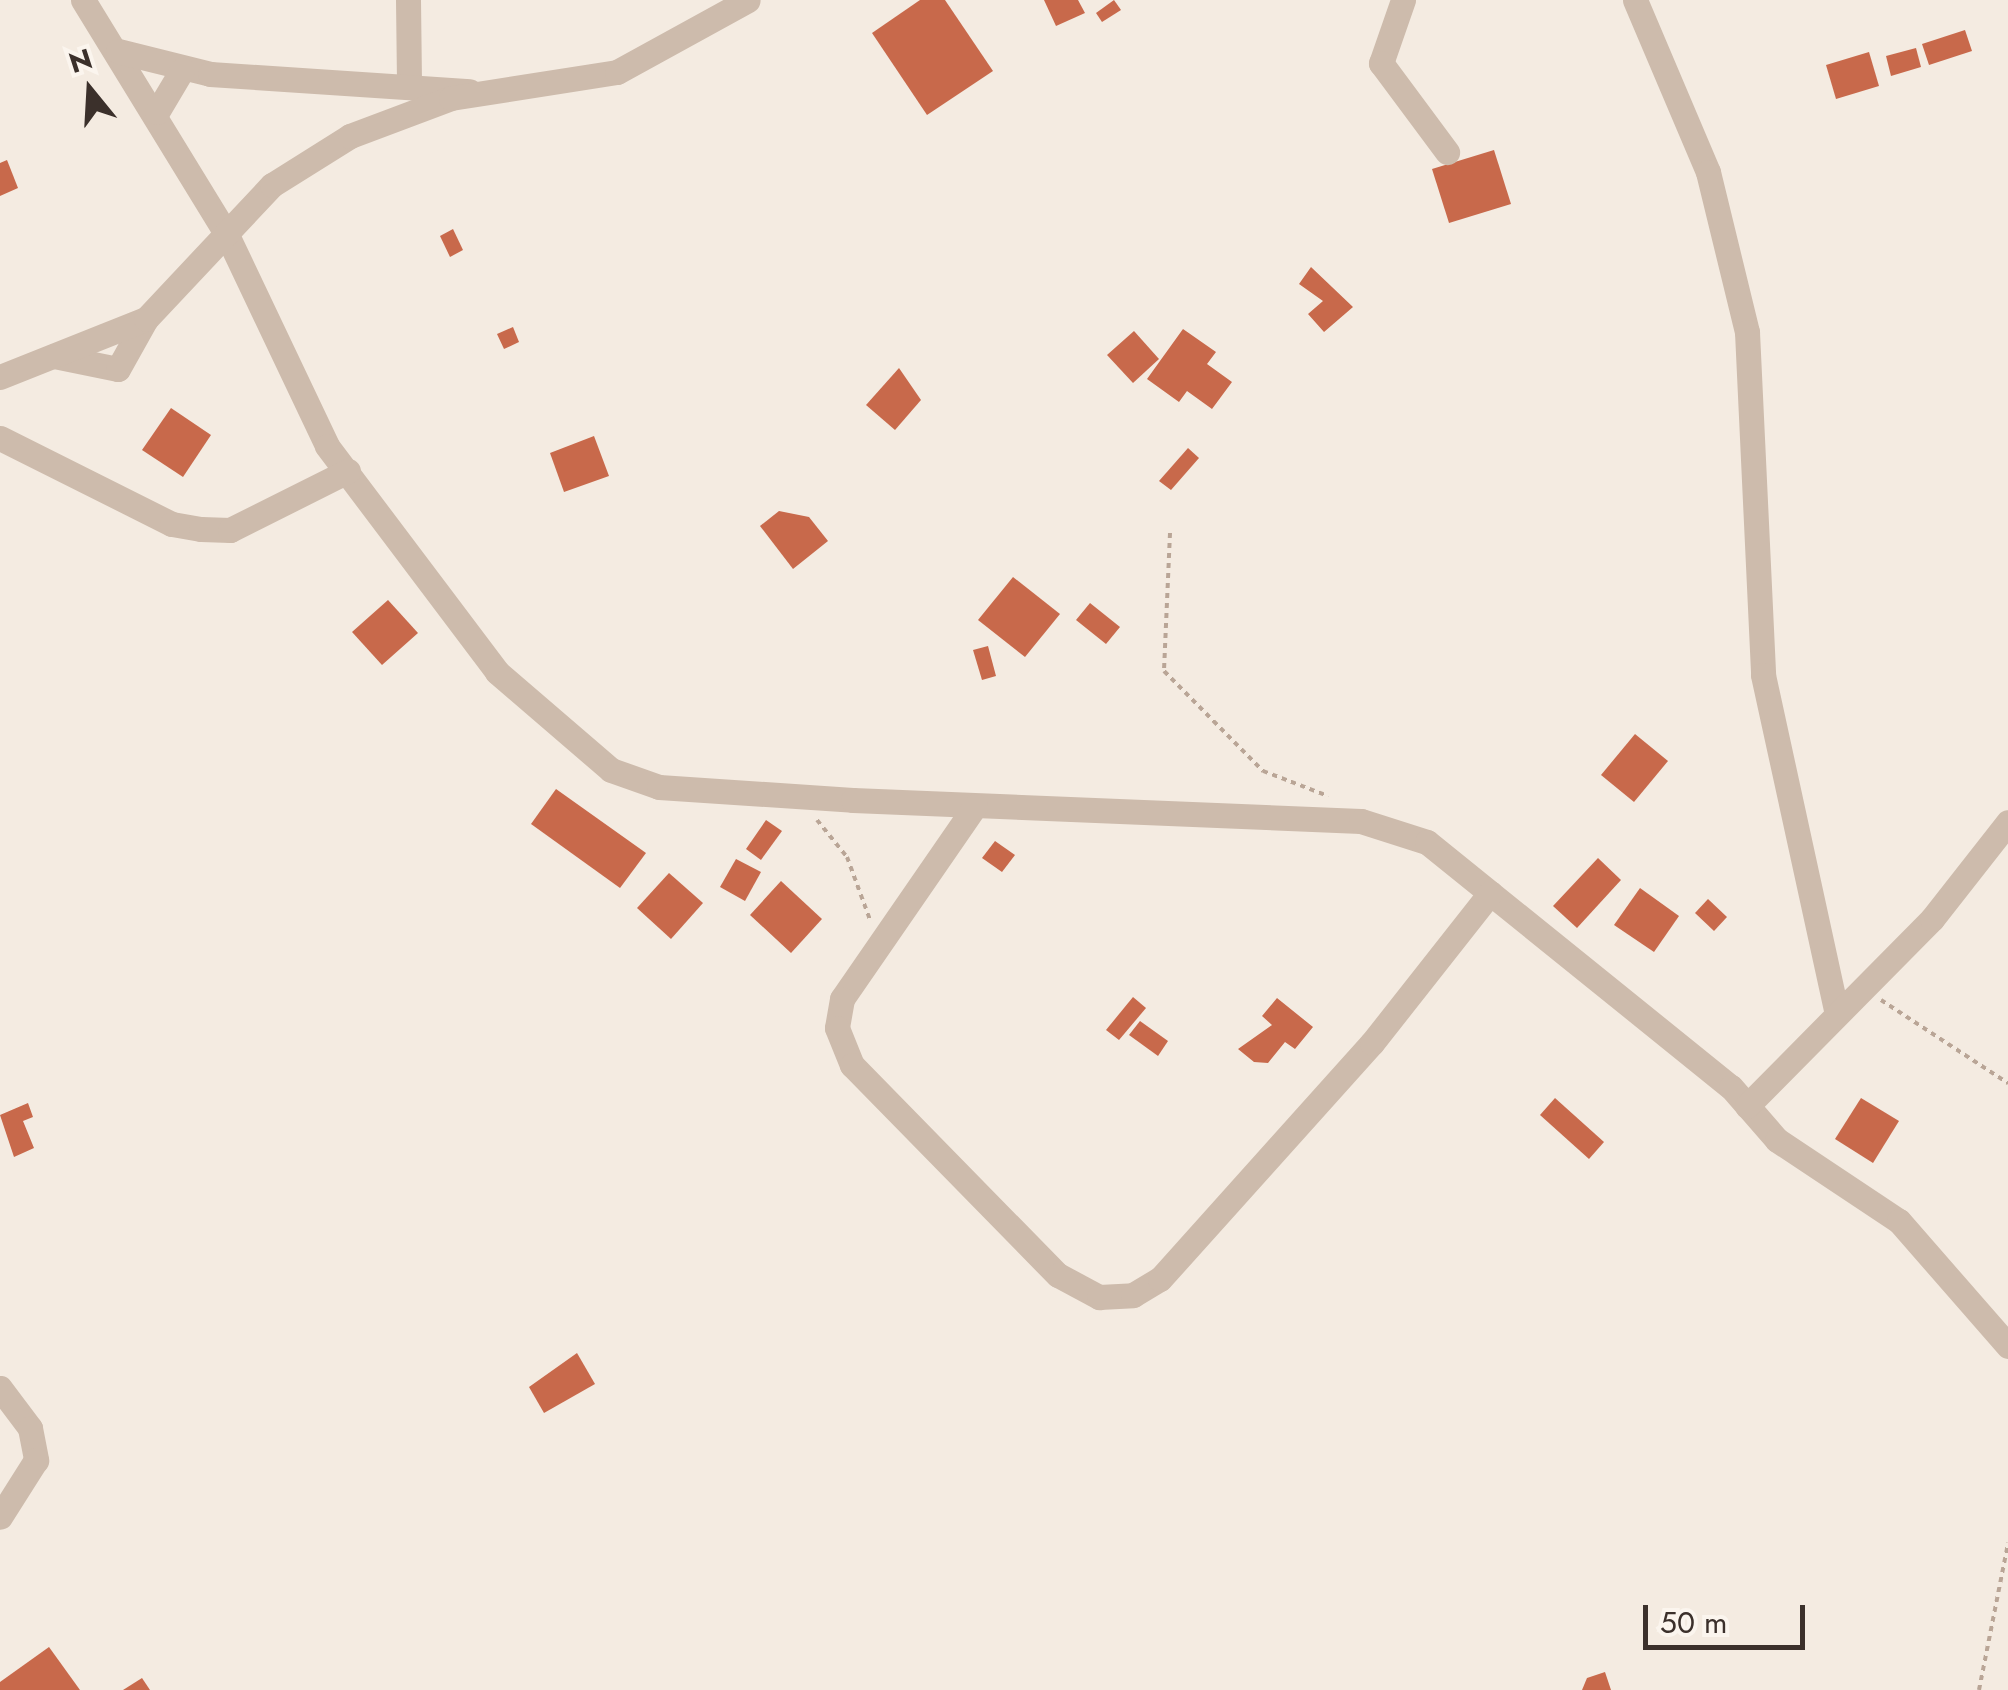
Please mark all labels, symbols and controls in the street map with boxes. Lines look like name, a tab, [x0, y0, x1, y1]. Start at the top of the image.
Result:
text: N	[64, 38, 97, 84]
north arrow	[40, 40, 140, 140]
scale bar	[1648, 1585, 1810, 1647]
text: 50 m	[1660, 1601, 1727, 1644]

